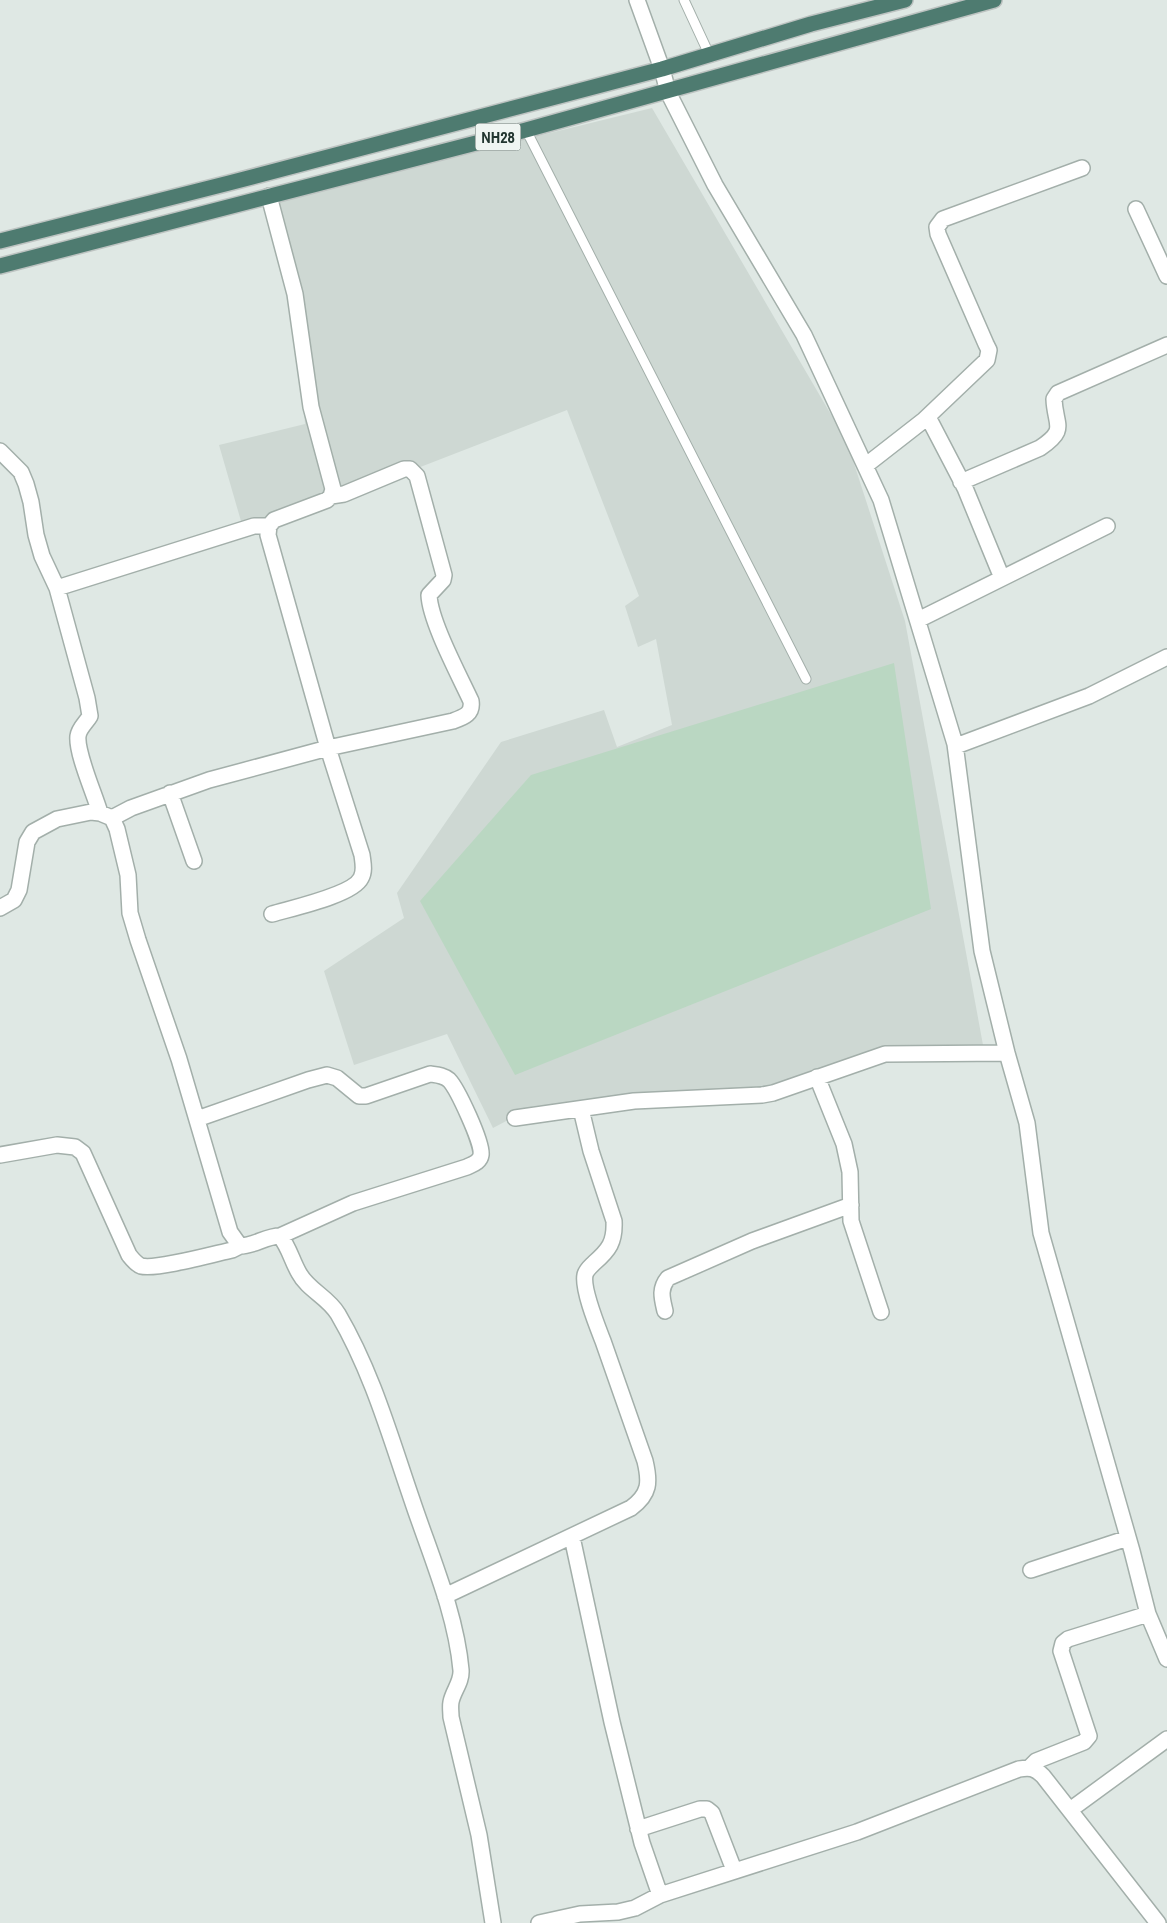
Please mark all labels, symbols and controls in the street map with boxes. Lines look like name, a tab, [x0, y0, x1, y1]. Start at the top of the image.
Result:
road number: NH28	[476, 124, 520, 150]

